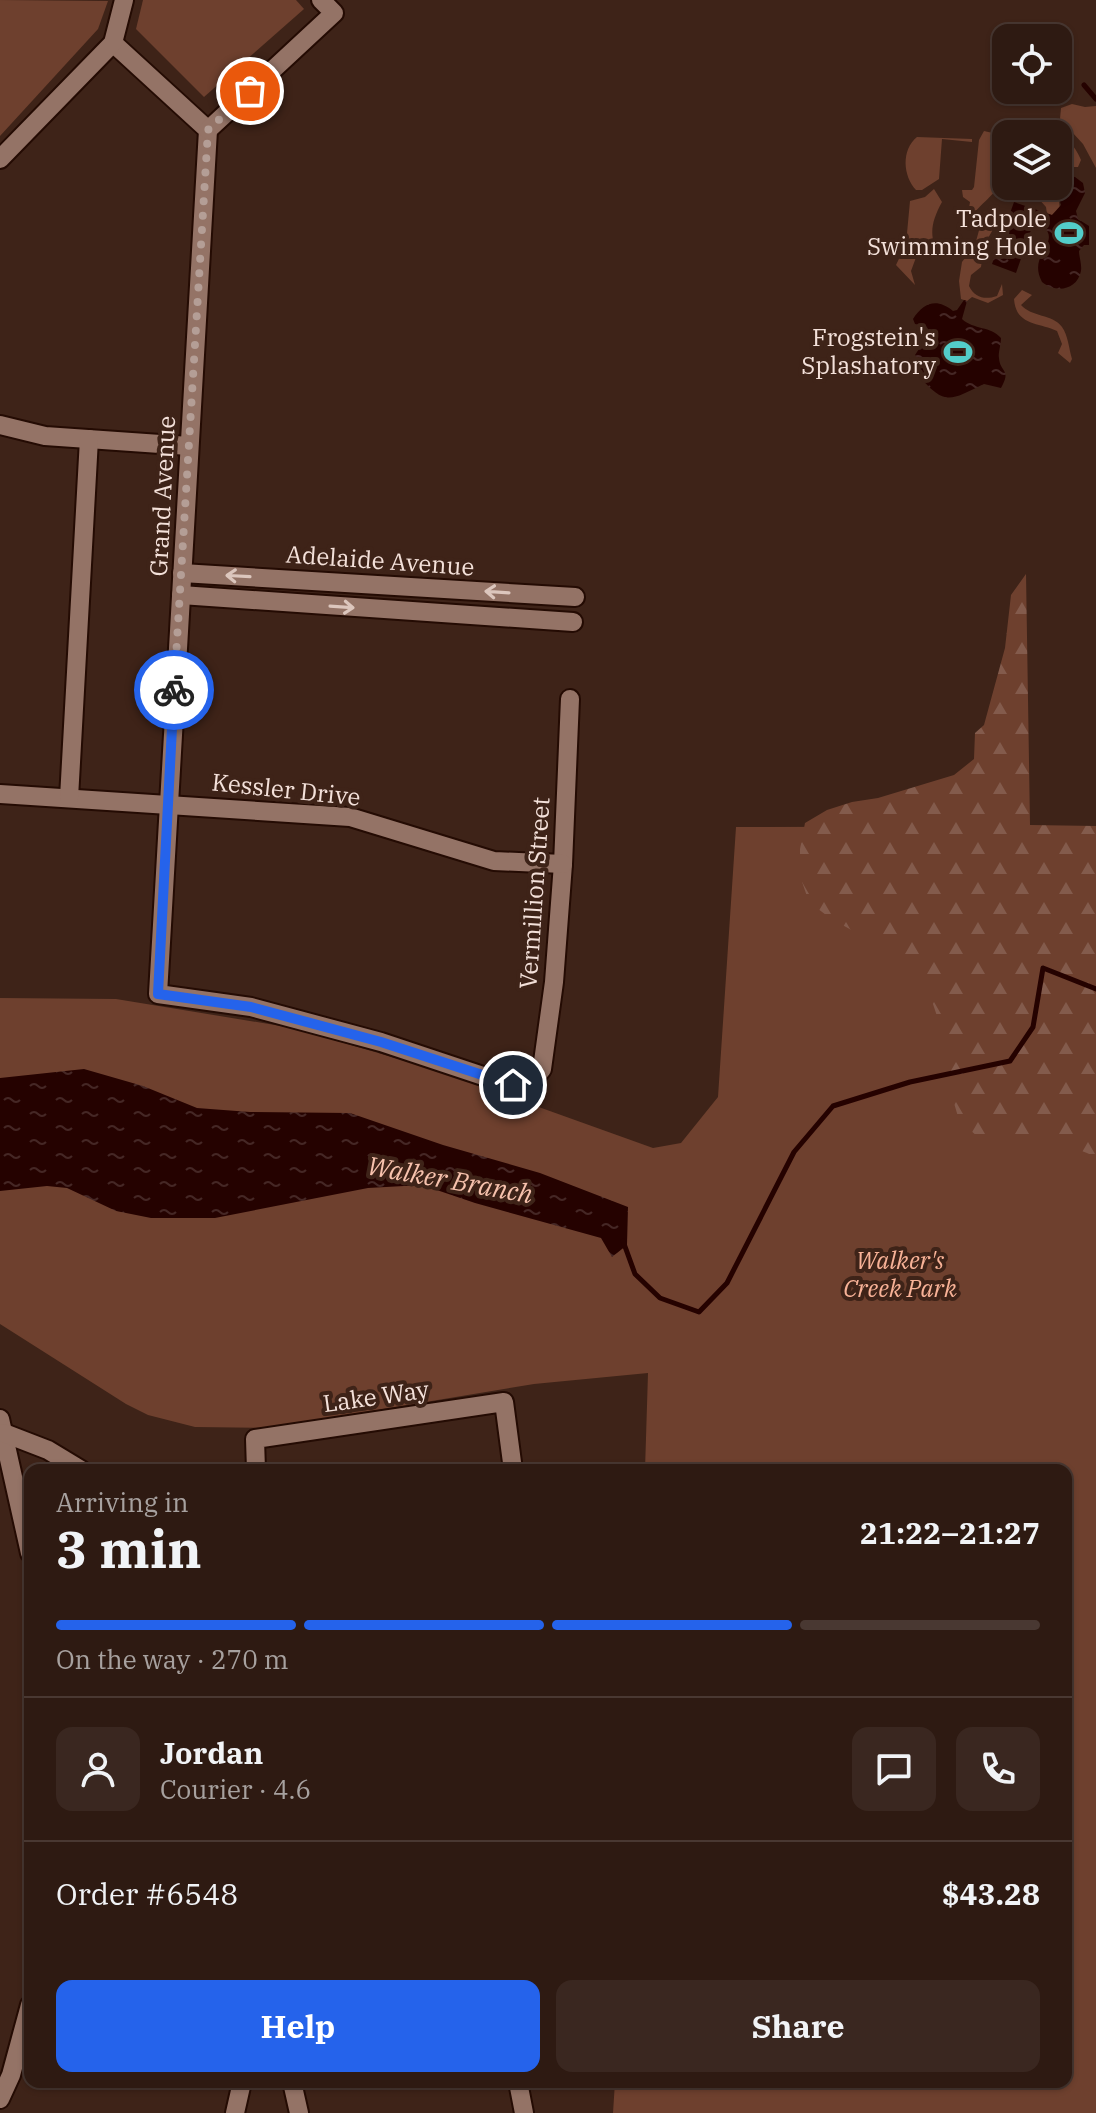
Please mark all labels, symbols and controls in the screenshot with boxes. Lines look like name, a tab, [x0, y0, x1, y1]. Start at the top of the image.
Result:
map controls	[992, 24, 1072, 200]
button: locate	[992, 24, 1072, 104]
pin	[216, 57, 284, 125]
icon: bag	[228, 69, 272, 113]
button: layers	[992, 120, 1072, 200]
place label: Tadpole Swimming Hole	[867, 202, 1047, 262]
sports icon: Tadpole Swimming Hole	[1054, 218, 1084, 248]
place label: Frogstein's Splashatory	[801, 321, 936, 381]
sports icon: Frogstein's Splashatory	[943, 337, 973, 367]
street label: Grand Avenue	[142, 415, 182, 577]
street label: Adelaide Avenue	[285, 537, 475, 583]
one-way arrow	[225, 568, 252, 583]
one-way arrow	[484, 584, 511, 599]
one-way arrow	[329, 600, 355, 615]
courier	[134, 650, 214, 730]
icon: bike	[152, 668, 196, 712]
street label: Kessler Drive	[210, 765, 362, 813]
street label: Vermillion Street	[511, 796, 557, 990]
pin	[479, 1051, 547, 1119]
icon: home	[491, 1063, 535, 1107]
water label: Walker Branch	[365, 1148, 536, 1210]
park label: Walker's Creek Park	[843, 1244, 957, 1304]
street label: Lake Way	[321, 1373, 431, 1419]
text: Arriving in	[56, 1485, 189, 1519]
text: 21:22–21:27	[860, 1513, 1040, 1552]
text: 3 min	[56, 1515, 202, 1582]
text: On the way · 270 m	[56, 1642, 289, 1676]
button: person	[56, 1727, 140, 1811]
button: chat	[852, 1727, 936, 1811]
button: phone	[956, 1727, 1040, 1811]
text: Jordan	[160, 1733, 263, 1772]
text: Courier · 4.6	[160, 1772, 311, 1806]
text: Order #6548	[56, 1874, 238, 1913]
text: $43.28	[942, 1874, 1040, 1913]
button: Help	[56, 1980, 540, 2072]
button: Share	[556, 1980, 1040, 2072]

